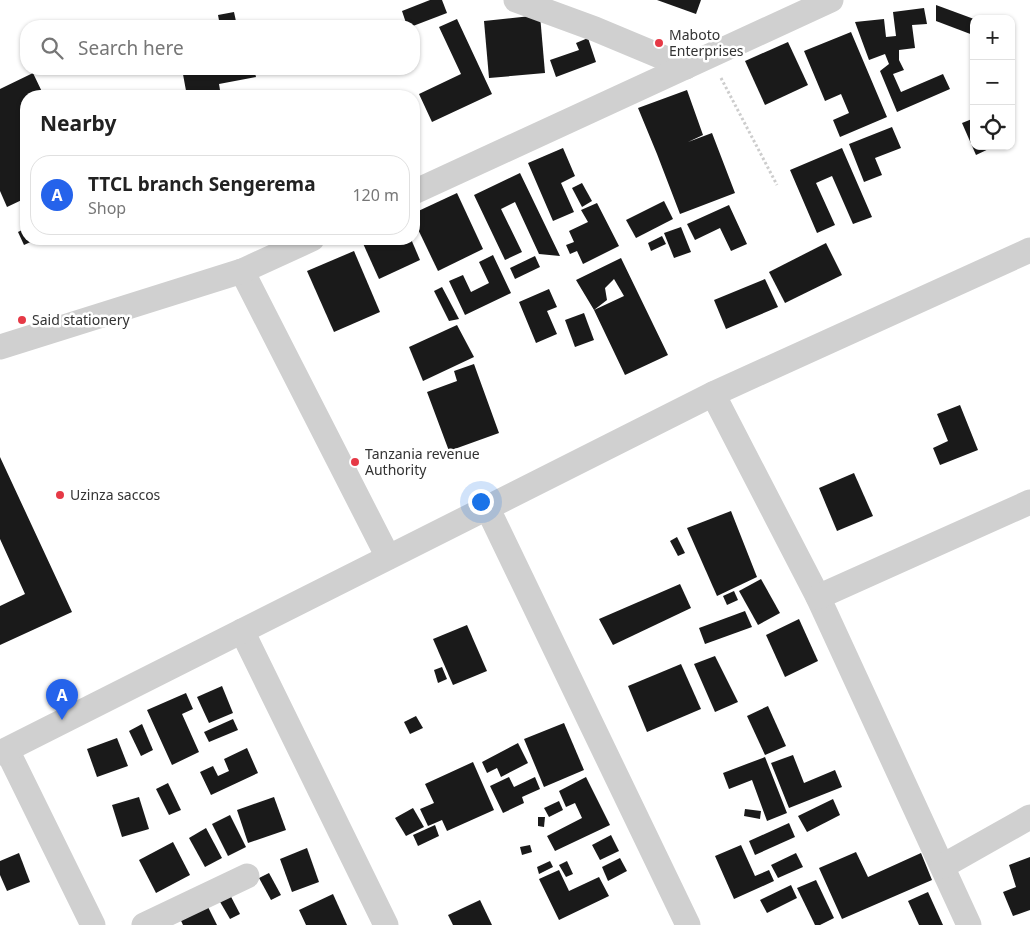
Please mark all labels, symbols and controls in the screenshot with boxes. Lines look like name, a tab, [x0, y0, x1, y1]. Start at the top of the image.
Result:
map controls	[970, 15, 1015, 150]
button: +	[970, 15, 1015, 60]
search box	[20, 20, 420, 75]
place label: Maboto Enterprises	[669, 25, 744, 60]
icon: search	[38, 34, 66, 62]
text: Search here	[78, 35, 184, 61]
marker: Maboto Enterprises	[653, 37, 665, 49]
button: −	[970, 60, 1015, 105]
button: locate	[970, 105, 1015, 150]
text: Nearby	[40, 109, 116, 137]
text: TTCL branch Sengerema	[88, 171, 316, 197]
text: A	[51, 184, 63, 206]
text: 120 m	[352, 184, 399, 206]
text: Shop	[88, 197, 126, 219]
place label: Said stationery	[32, 310, 130, 329]
marker: Said stationery	[16, 314, 28, 326]
place label: Tanzania revenue Authority	[365, 444, 480, 479]
marker: Tanzania revenue Authority	[349, 456, 361, 468]
place label: Uzinza saccos	[70, 485, 161, 504]
marker: Uzinza saccos	[54, 489, 66, 501]
your location	[468, 489, 494, 515]
pin: A	[46, 679, 78, 720]

